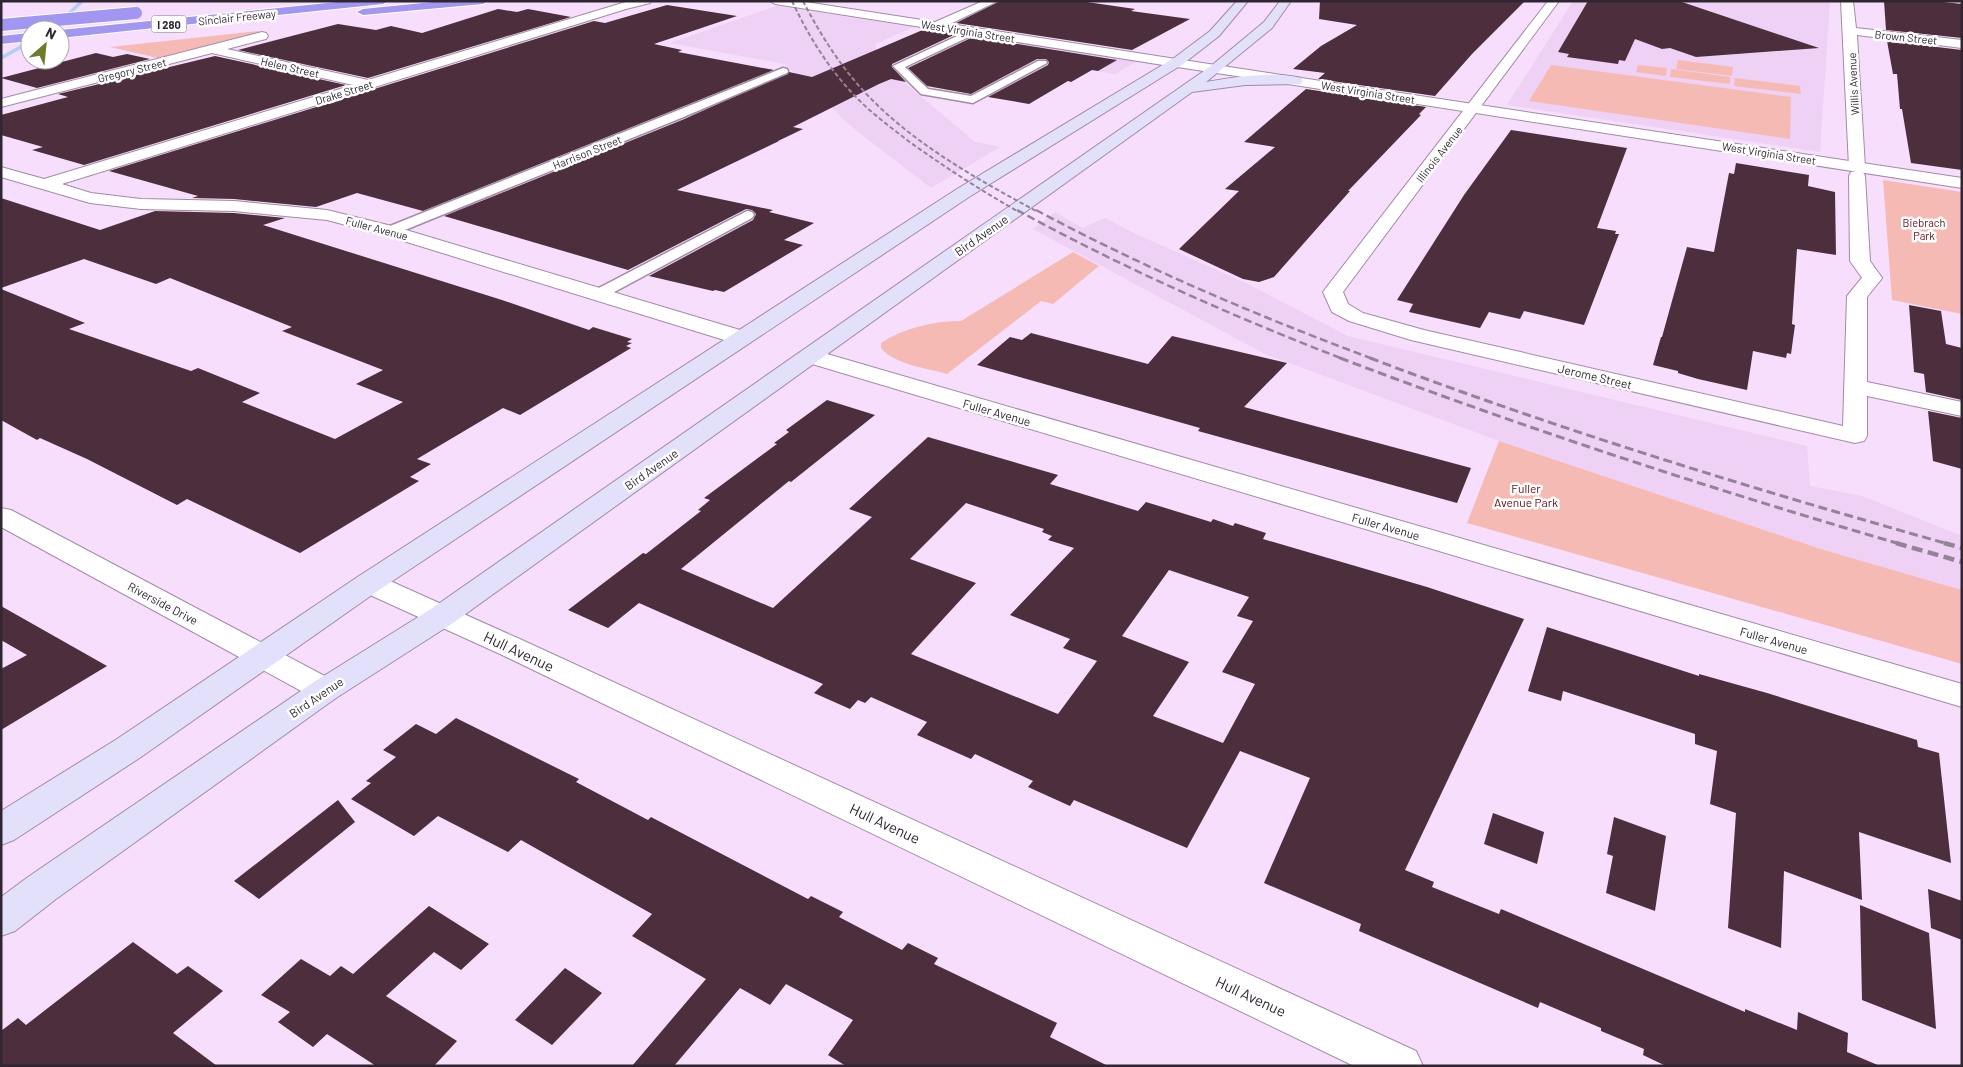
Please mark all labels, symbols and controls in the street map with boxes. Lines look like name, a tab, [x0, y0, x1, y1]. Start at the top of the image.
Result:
street label: Sinclair Freeway	[198, 6, 276, 28]
road number: I 280	[152, 15, 186, 32]
street label: West Virginia Street	[920, 17, 1016, 45]
north arrow	[20, 20, 70, 70]
text: N	[43, 23, 59, 43]
street label: Brown Street	[1874, 27, 1938, 47]
street label: Willis Avenue	[1845, 52, 1861, 116]
street label: Helen Street	[259, 54, 321, 80]
street label: Gregory Street	[96, 55, 168, 85]
street label: Drake Street	[314, 77, 374, 107]
street label: West Virginia Street	[1320, 78, 1416, 106]
street label: Illinois Avenue	[1413, 123, 1465, 185]
street label: Harrison Street	[551, 132, 623, 172]
street label: West Virginia Street	[1721, 139, 1817, 167]
street label: Bird Avenue	[952, 211, 1010, 259]
street label: Fuller Avenue	[344, 213, 410, 243]
park label: Biebrach Park	[1903, 216, 1945, 242]
street label: Jerome Street	[1557, 361, 1633, 391]
street label: Fuller Avenue	[961, 396, 1033, 428]
street label: Bird Avenue	[622, 445, 680, 493]
park label: Fuller Avenue Park	[1494, 481, 1558, 509]
street label: Fuller Avenue	[1350, 510, 1422, 542]
street label: Riverside Drive	[125, 579, 201, 627]
street label: Fuller Avenue	[1738, 624, 1810, 656]
street label: Hull Avenue	[481, 627, 557, 675]
street label: Bird Avenue	[286, 674, 346, 720]
street label: Hull Avenue	[847, 799, 923, 847]
street label: Hull Avenue	[1213, 972, 1289, 1020]

